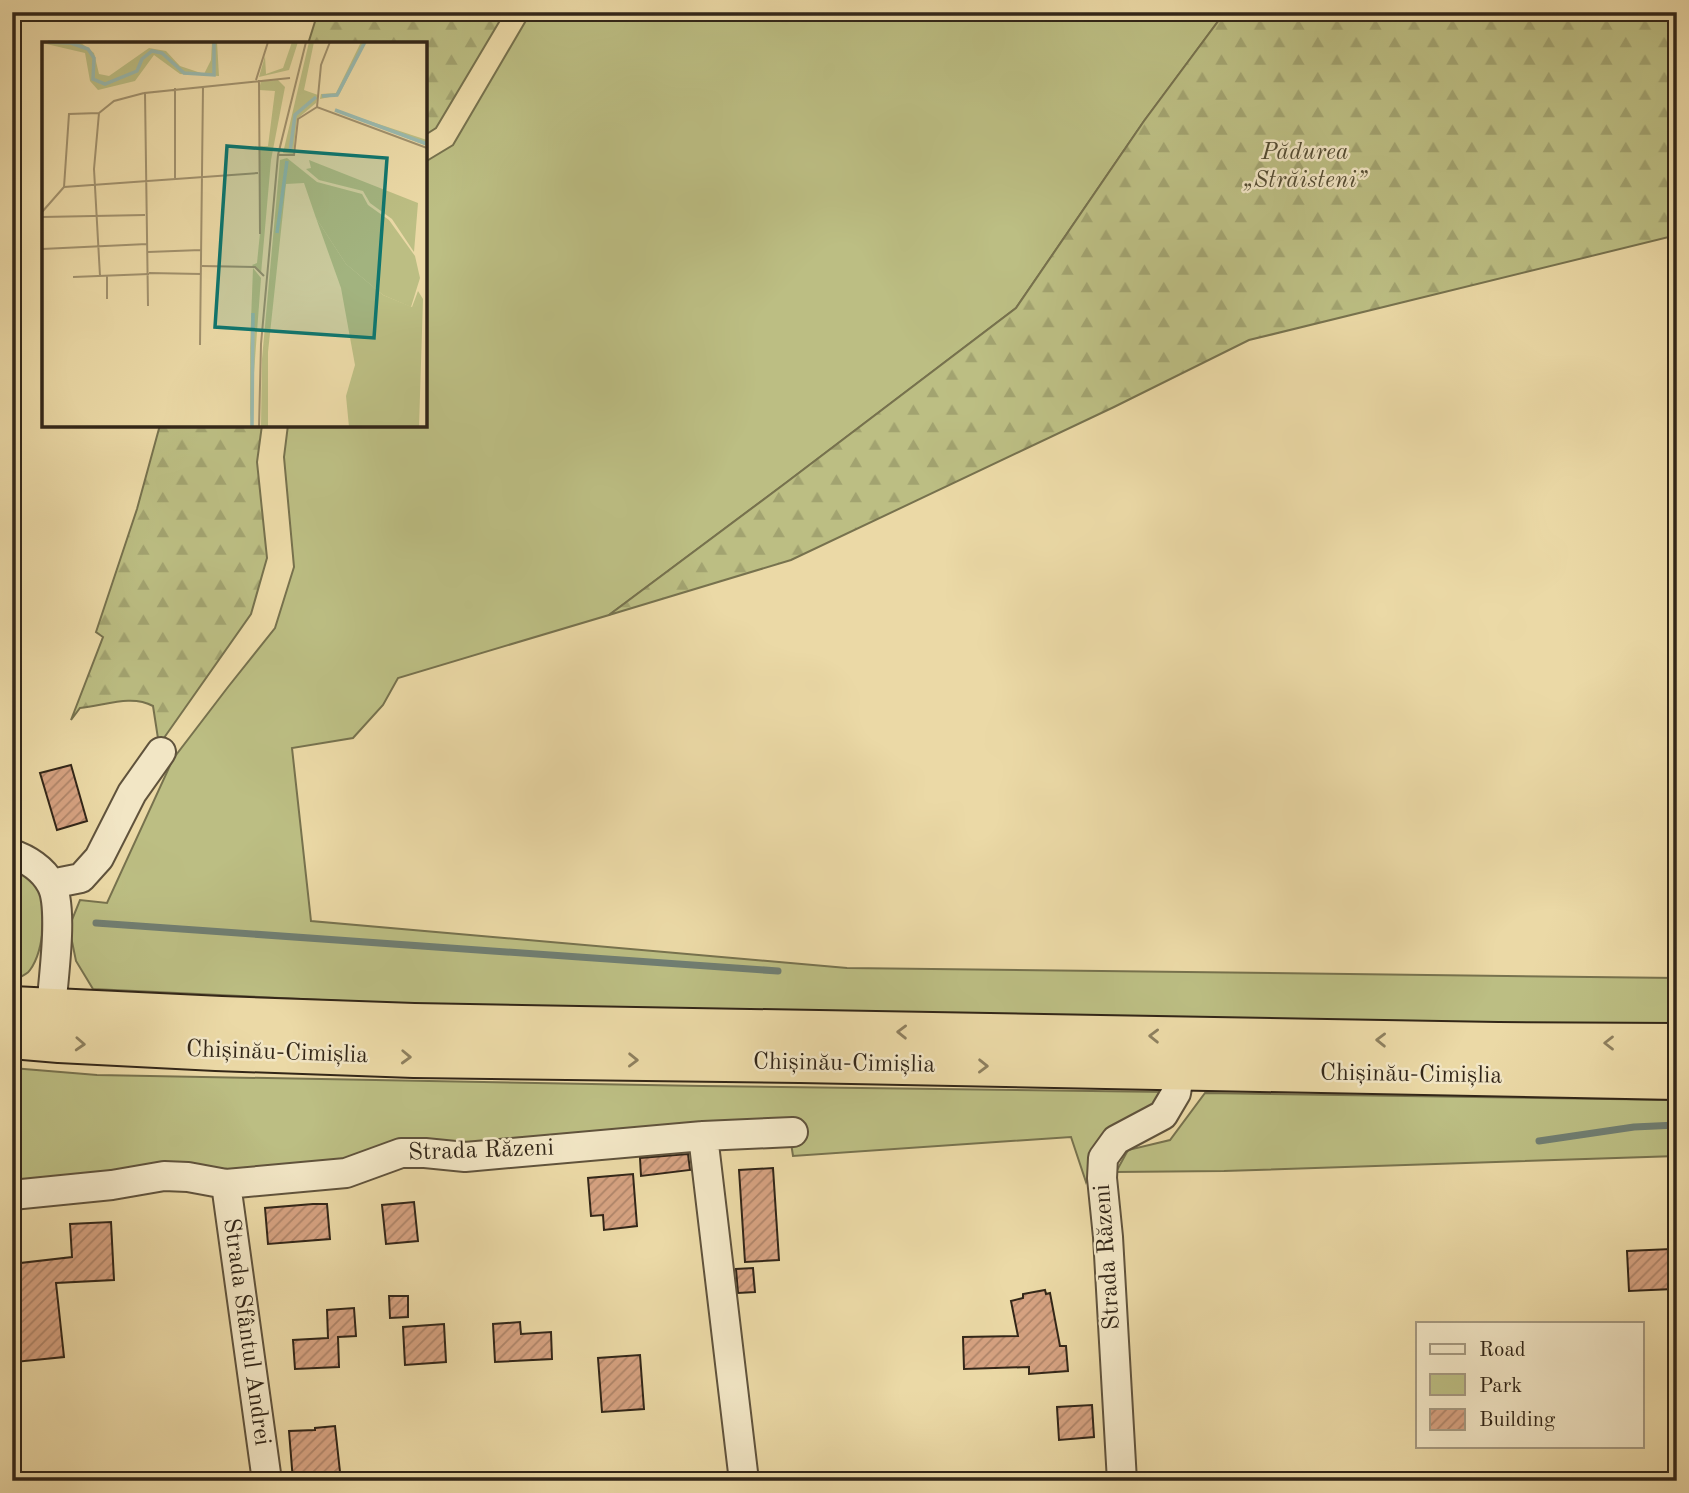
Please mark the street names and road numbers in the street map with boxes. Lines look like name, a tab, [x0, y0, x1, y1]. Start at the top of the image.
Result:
street label: Chișinău-Cimișlia	[185, 1038, 369, 1068]
street label: Chișinău-Cimișlia	[753, 1050, 936, 1078]
street label: Chișinău-Cimișlia	[1320, 1061, 1503, 1089]
street label: Strada Răzeni	[408, 1136, 554, 1166]
street label: Strada Răzeni	[1091, 1183, 1125, 1331]
street label: Strada Sfântul Andrei	[218, 1217, 274, 1447]

